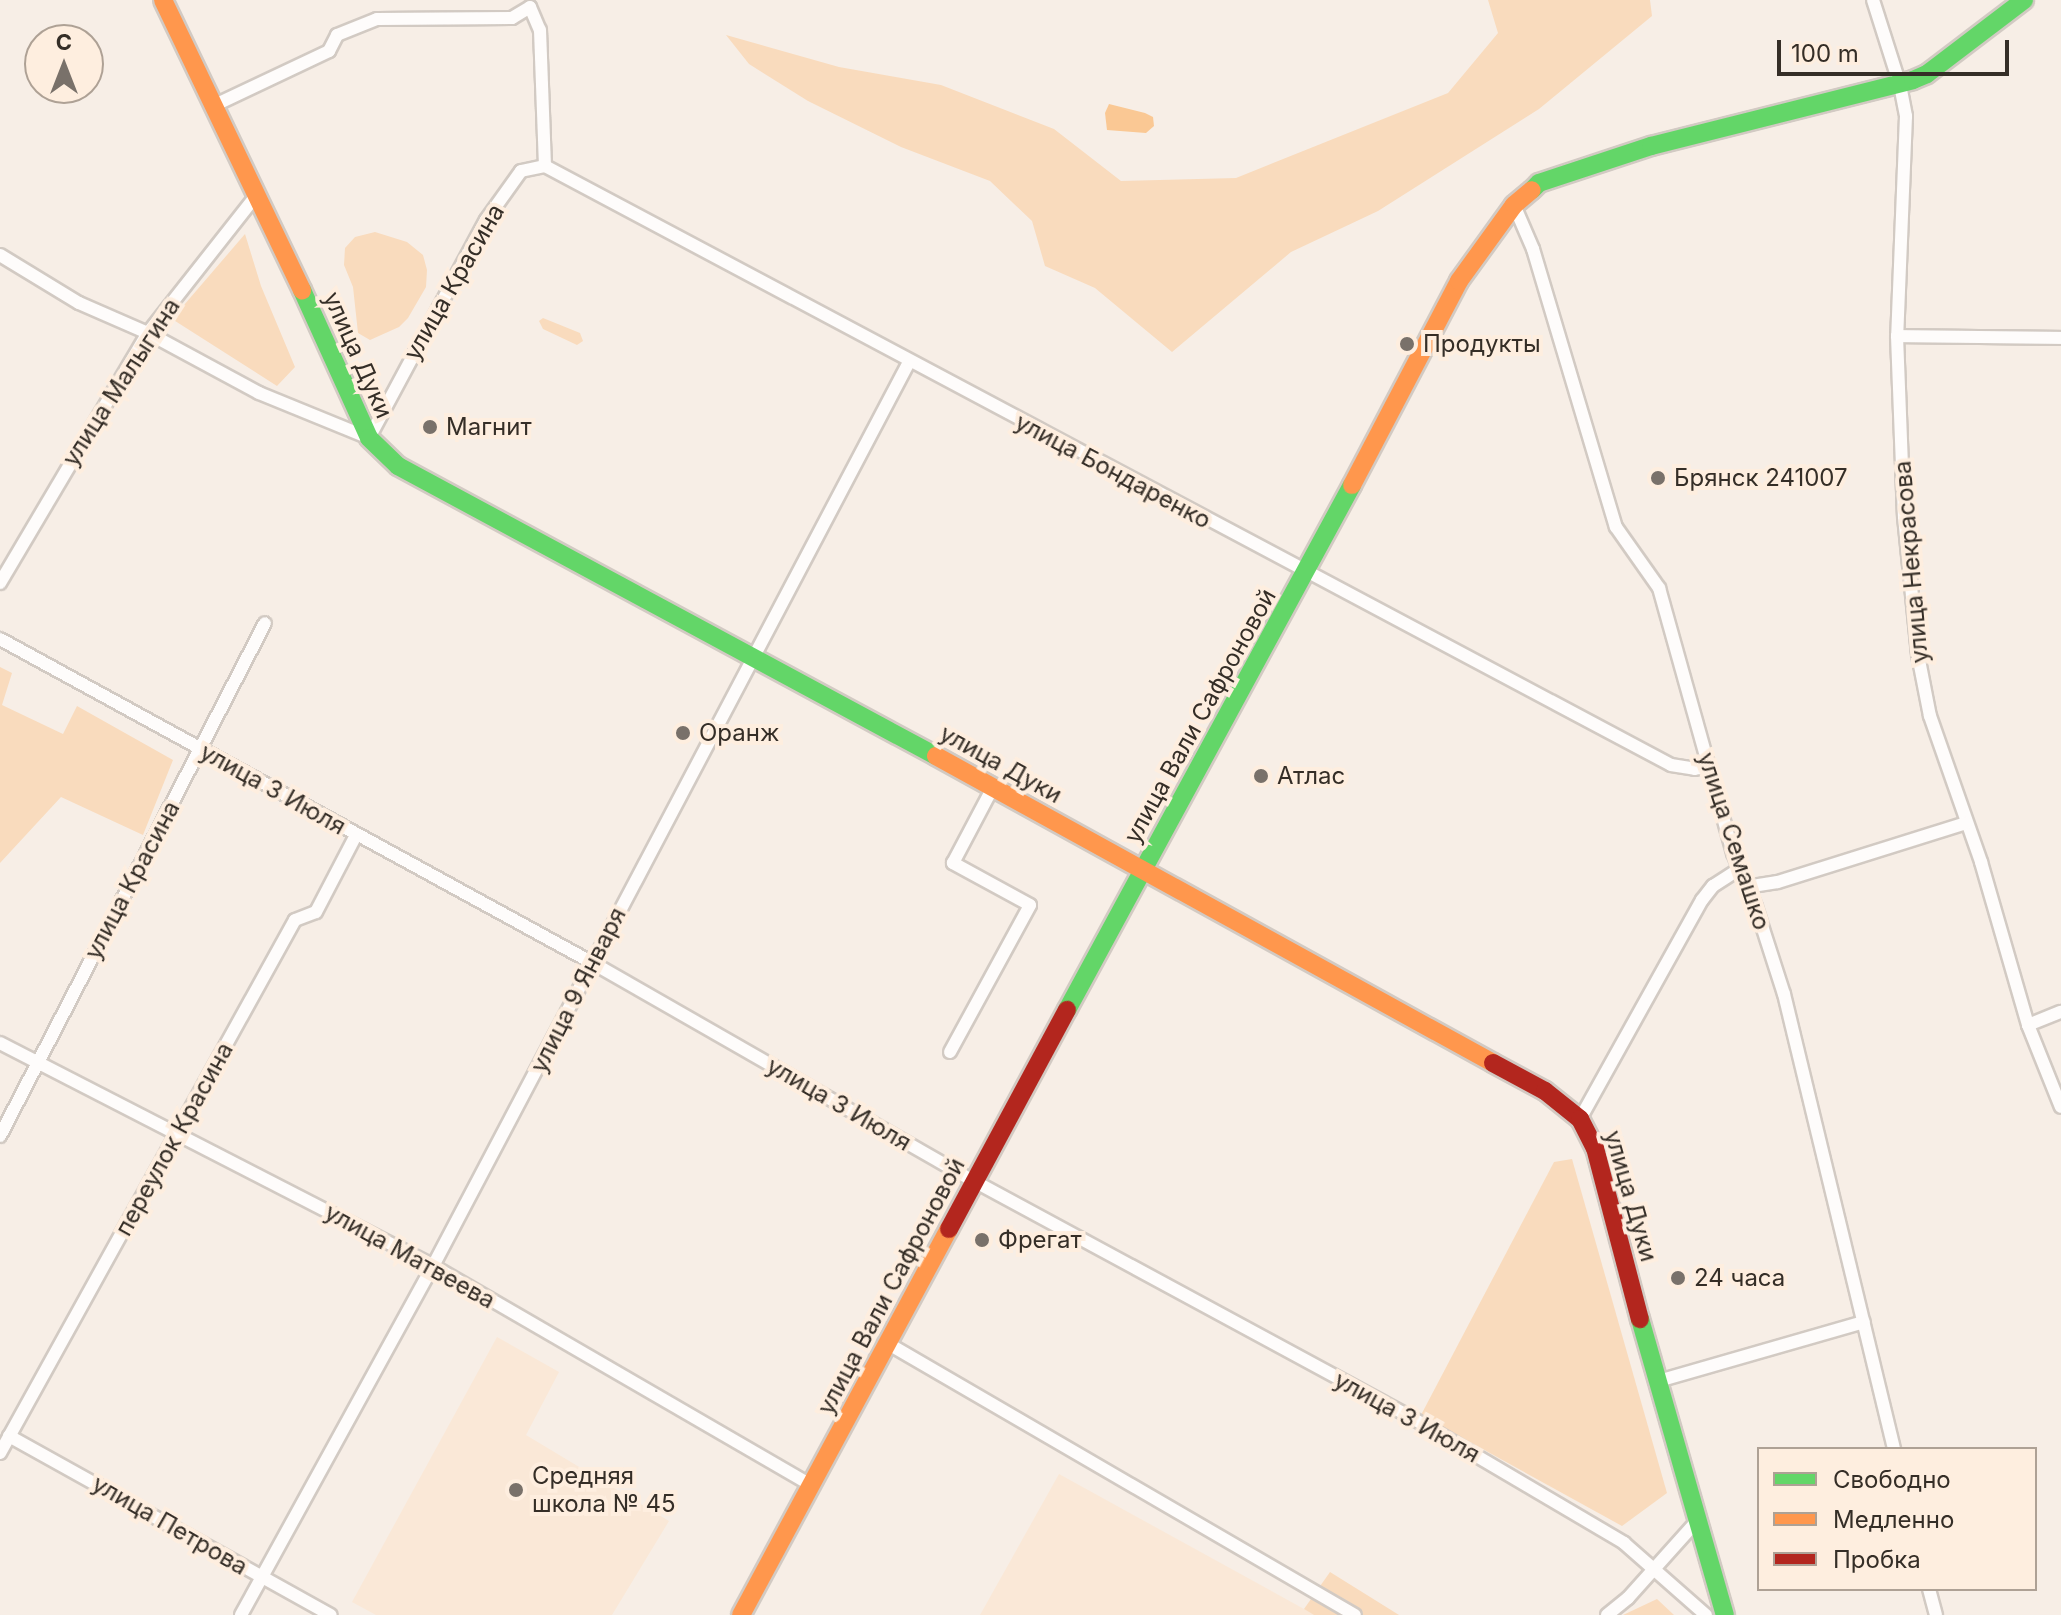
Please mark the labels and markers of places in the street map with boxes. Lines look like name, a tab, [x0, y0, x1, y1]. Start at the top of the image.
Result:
place label: Продукты	[1423, 330, 1541, 358]
marker: Продукты	[1398, 335, 1416, 353]
place label: Магнит	[446, 413, 532, 441]
marker: Магнит	[421, 418, 439, 436]
place label: Брянск 241007	[1674, 464, 1848, 492]
marker: Брянск 241007	[1649, 469, 1667, 487]
place label: Оранж	[699, 719, 779, 747]
marker: Оранж	[674, 724, 692, 742]
place label: Атлас	[1277, 762, 1345, 790]
marker: Атлас	[1252, 767, 1270, 785]
place label: Фрегат	[998, 1226, 1082, 1254]
marker: Фрегат	[973, 1231, 991, 1249]
place label: 24 часа	[1694, 1264, 1785, 1292]
marker: 24 часа	[1669, 1269, 1687, 1287]
place label: Средняя школа № 45	[532, 1462, 676, 1518]
marker: Средняя школа № 45	[507, 1481, 525, 1499]

